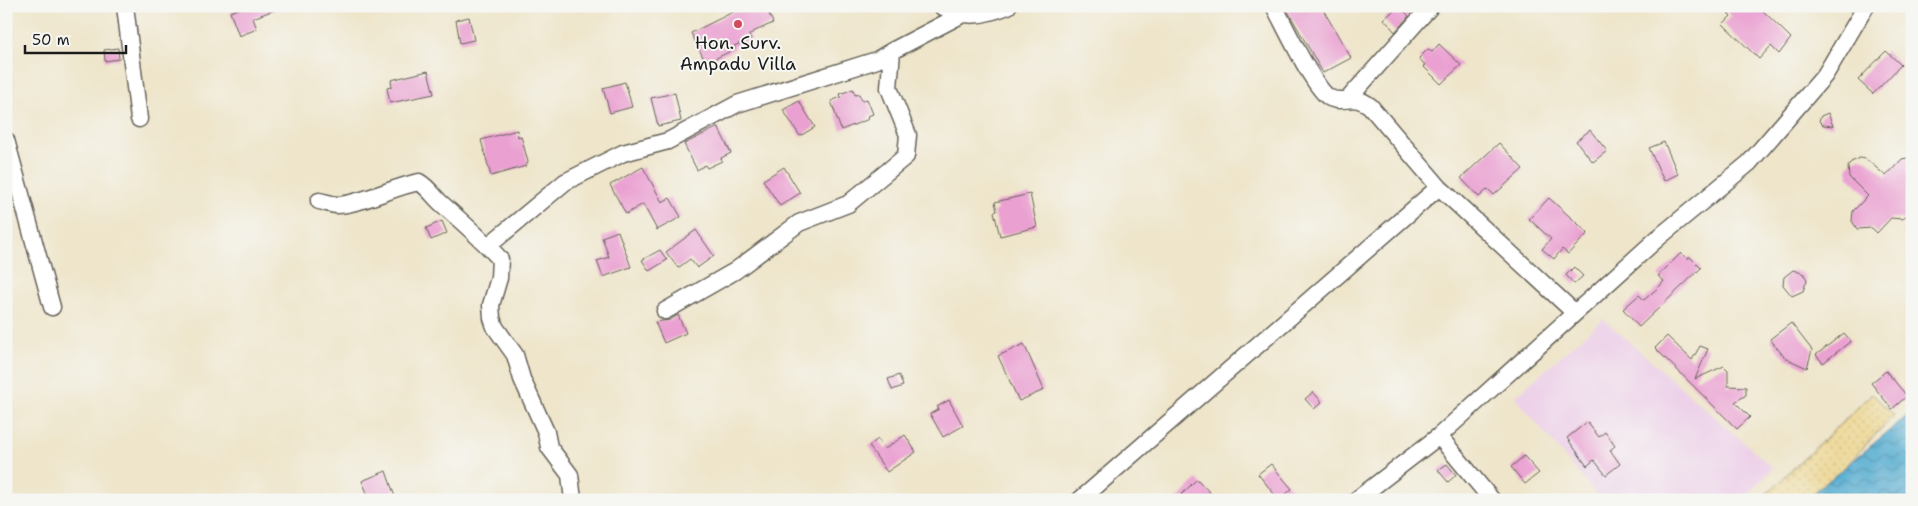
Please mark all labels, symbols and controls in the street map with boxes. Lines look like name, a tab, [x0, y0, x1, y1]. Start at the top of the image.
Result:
marker: Hon. Surv. Ampadu Villa	[732, 18, 744, 30]
scale bar	[25, 22, 126, 54]
text: 50 m	[32, 30, 70, 50]
place label: Hon. Surv. Ampadu Villa	[680, 31, 796, 76]

